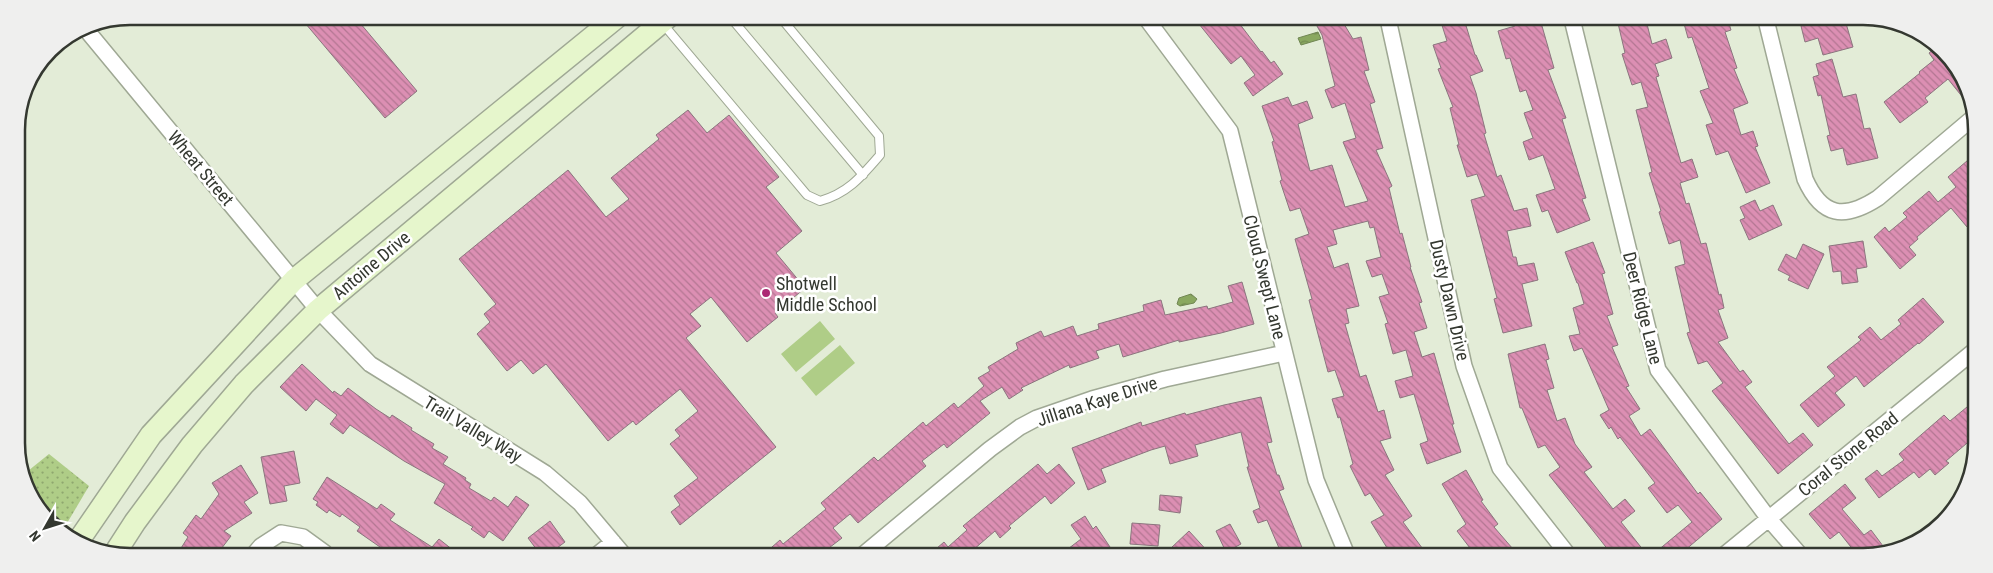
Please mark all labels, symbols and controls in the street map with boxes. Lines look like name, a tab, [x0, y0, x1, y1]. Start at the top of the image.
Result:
street label: Wheat Street	[164, 126, 238, 210]
street label: Cloud Swept Lane	[1239, 213, 1291, 341]
street label: Antoine Drive	[328, 227, 414, 303]
street label: Dusty Dawn Drive	[1426, 237, 1474, 363]
street label: Deer Ridge Lane	[1619, 250, 1667, 366]
place label: Shotwell Middle School	[776, 273, 877, 315]
marker: Shotwell Middle School	[760, 287, 772, 299]
street label: Jillana Kaye Drive	[1034, 372, 1160, 430]
street label: Trail Valley Way	[420, 391, 526, 467]
street label: Coral Stone Road	[1794, 407, 1902, 501]
north arrow	[20, 503, 70, 553]
text: N	[26, 528, 44, 545]

